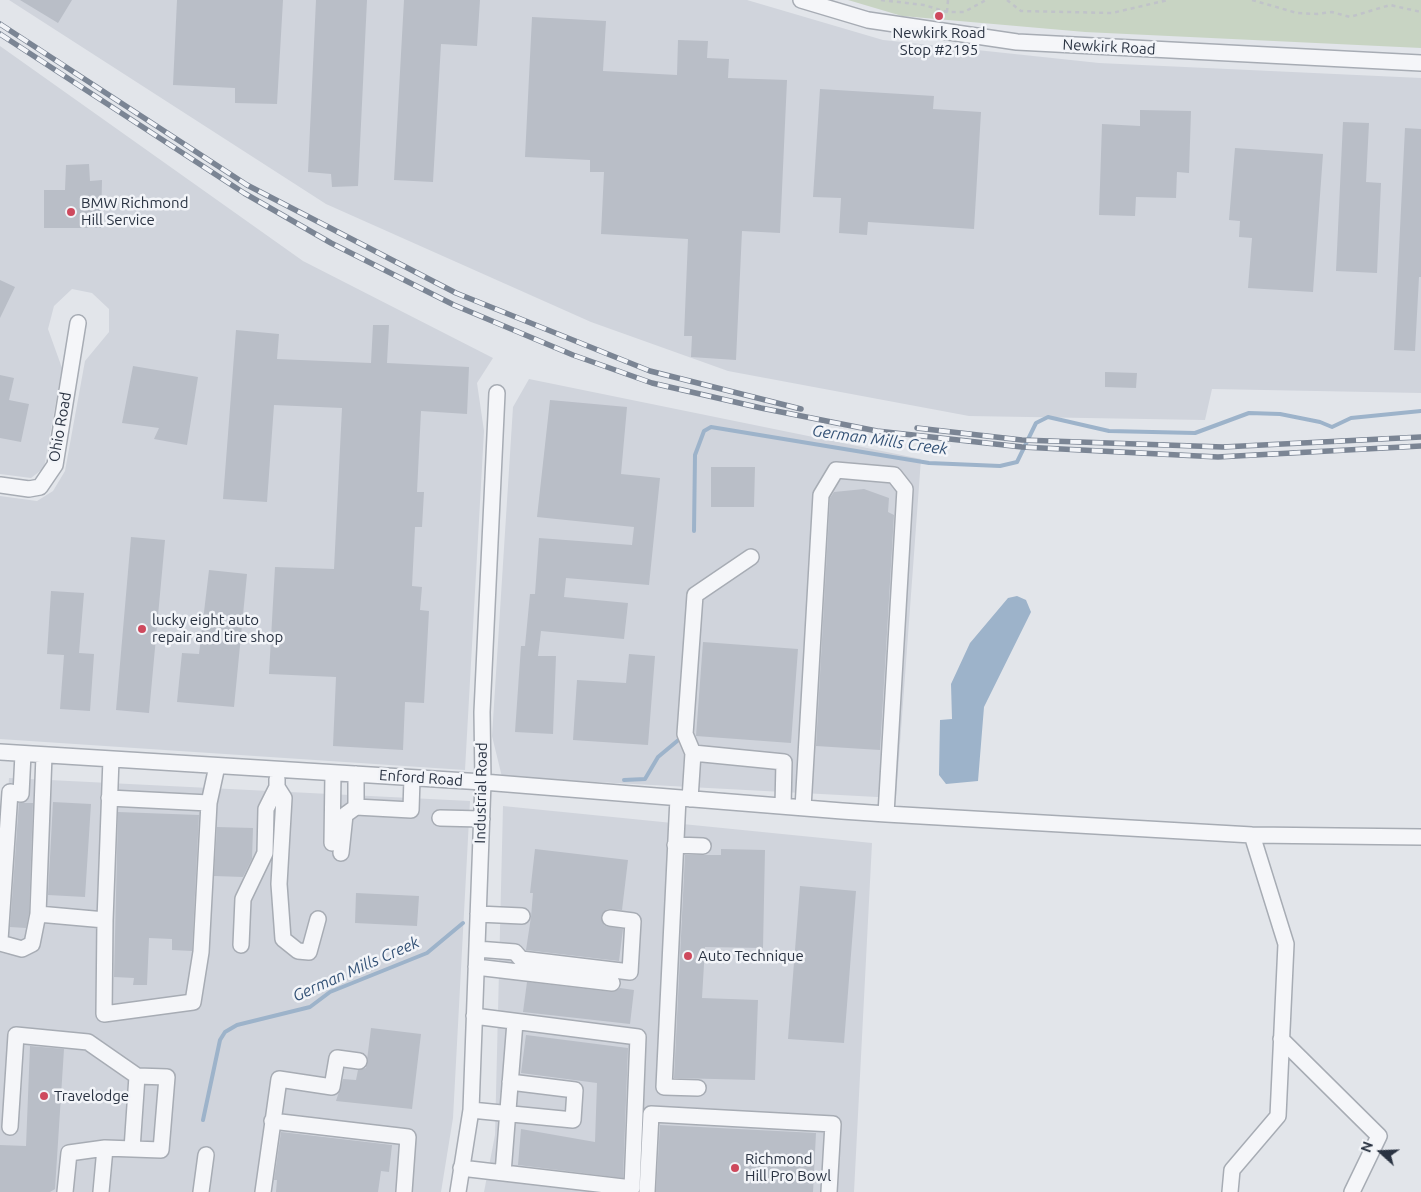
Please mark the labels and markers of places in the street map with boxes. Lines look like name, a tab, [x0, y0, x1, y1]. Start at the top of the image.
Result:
marker: Newkirk Road Stop #2195	[933, 10, 945, 22]
place label: Newkirk Road Stop #2195	[892, 24, 986, 59]
place label: BMW Richmond Hill Service	[81, 194, 188, 229]
marker: BMW Richmond Hill Service	[65, 206, 77, 218]
place label: lucky eight auto repair and tire shop	[152, 611, 283, 646]
marker: lucky eight auto repair and tire shop	[136, 623, 148, 635]
place label: Auto Technique	[698, 947, 804, 965]
marker: Auto Technique	[682, 950, 694, 962]
place label: Travelodge	[54, 1087, 129, 1105]
marker: Travelodge	[38, 1090, 50, 1102]
place label: Richmond Hill Pro Bowl	[745, 1150, 831, 1185]
marker: Richmond Hill Pro Bowl	[729, 1162, 741, 1174]

